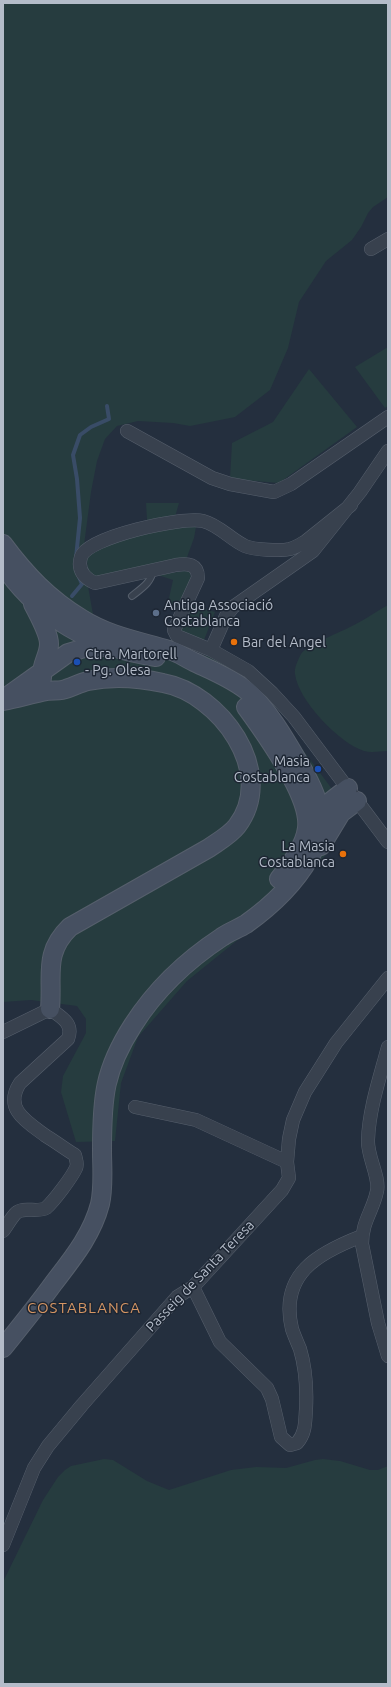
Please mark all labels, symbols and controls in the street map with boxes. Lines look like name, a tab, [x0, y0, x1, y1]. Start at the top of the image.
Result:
place label: Antiga Associació Costablanca	[164, 597, 273, 630]
marker: Antiga Associació Costablanca	[151, 608, 161, 618]
place label: Bar del Angel	[242, 634, 326, 650]
marker: Bar del Angel	[229, 637, 239, 647]
place label: Ctra. Martorell - Pg. Olesa	[85, 646, 177, 678]
marker: Ctra. Martorell - Pg. Olesa	[72, 657, 82, 667]
place label: Masia Costablanca	[234, 753, 310, 786]
marker: Masia Costablanca	[313, 764, 323, 774]
place label: La Masia Costablanca	[259, 838, 335, 870]
marker: La Masia Costablanca	[338, 849, 348, 859]
street label: Passeig de Santa Teresa	[142, 1217, 258, 1335]
district label: COSTABLANCA	[27, 1299, 141, 1317]

